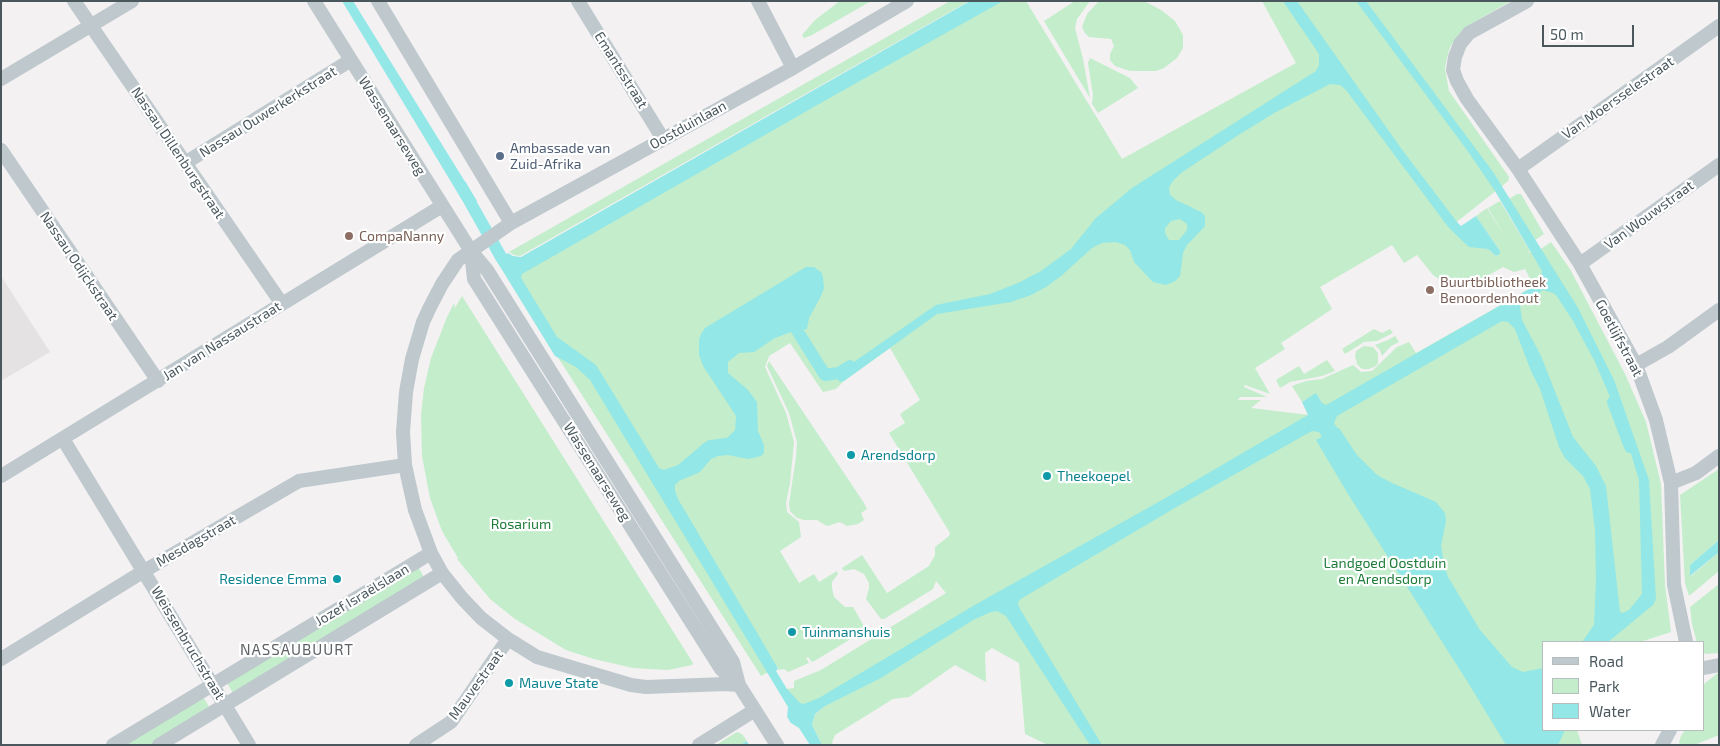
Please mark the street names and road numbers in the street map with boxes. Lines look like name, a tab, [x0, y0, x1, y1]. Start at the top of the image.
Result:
street label: Emantsstraat	[591, 29, 651, 111]
street label: Van Moersselestraat	[1559, 53, 1677, 143]
street label: Nassau Ouwerkerkstraat	[196, 63, 340, 161]
street label: Wassenaarseweg	[355, 74, 429, 178]
street label: Nassau Dillenburgstraat	[128, 84, 228, 222]
street label: Oostduinlaan	[647, 97, 729, 153]
street label: Van Wouwstraat	[1601, 177, 1697, 253]
street label: Nassau Odijckstraat	[36, 208, 122, 324]
street label: Goetlijfstraat	[1592, 297, 1646, 379]
street label: Jan van Nassaustraat	[160, 298, 284, 384]
street label: Wassenaarseweg	[560, 420, 634, 524]
street label: Mesdagstraat	[153, 511, 239, 571]
street label: Jozef Israëlslaan	[312, 560, 412, 630]
street label: Weissenbruchstraat	[148, 583, 228, 703]
street label: Mauvestraat	[445, 647, 507, 723]

